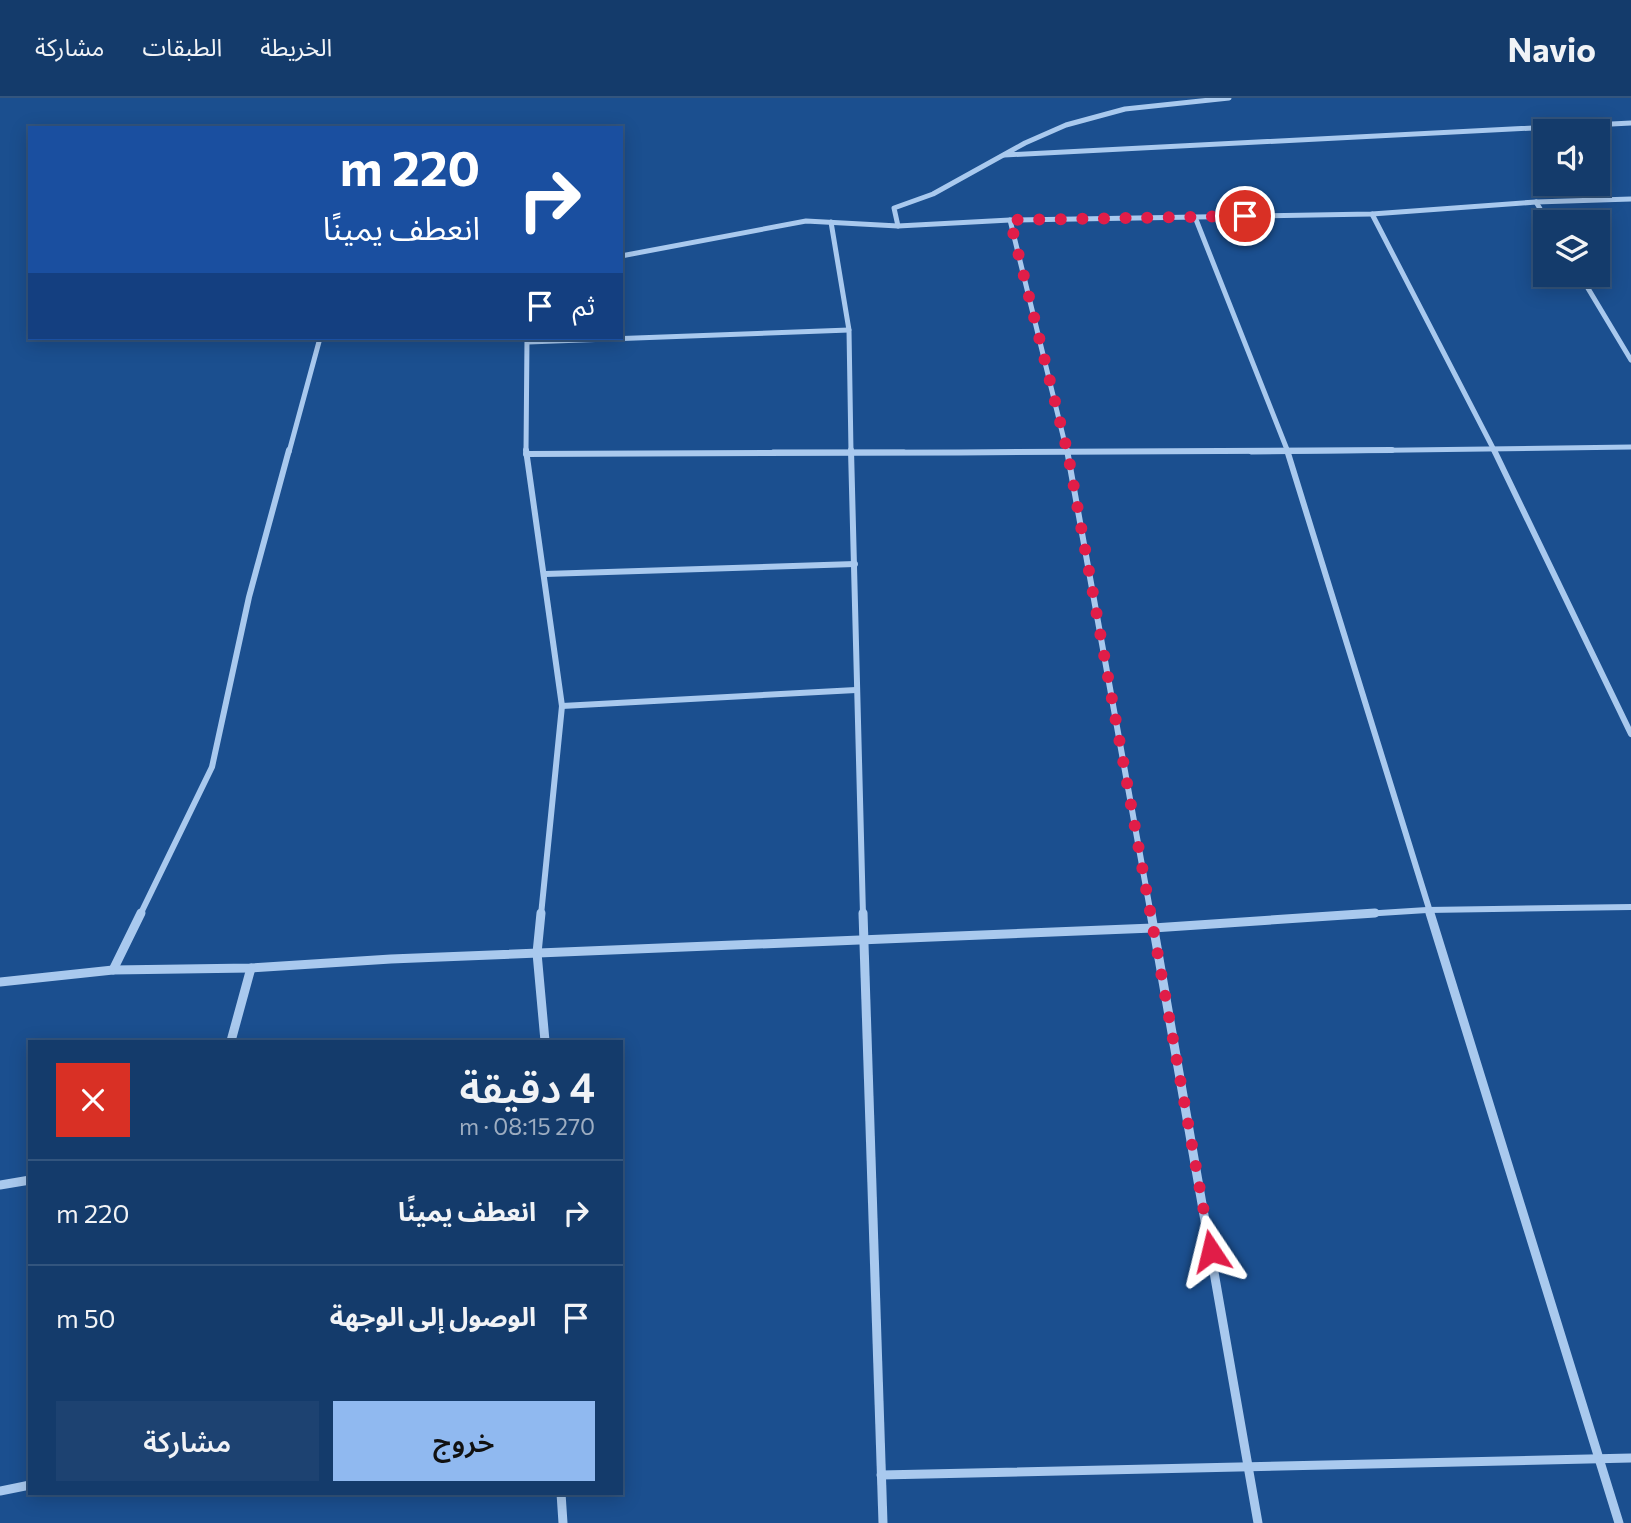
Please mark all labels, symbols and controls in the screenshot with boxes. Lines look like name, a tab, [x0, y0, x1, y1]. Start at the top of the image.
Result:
text: Navio	[1507, 28, 1596, 69]
text: مشاركة	[35, 32, 104, 61]
text: الطبقات	[142, 32, 222, 61]
text: الخريطة	[260, 32, 332, 61]
map controls	[1533, 119, 1610, 287]
button: sound	[1533, 119, 1610, 196]
text: 220 m	[340, 136, 480, 196]
icon: right	[504, 154, 595, 245]
pin	[1215, 186, 1275, 246]
icon: arrive	[1226, 197, 1264, 235]
text: انعطف يمينًا	[323, 207, 480, 247]
button: layers	[1533, 210, 1610, 287]
icon: arrive	[521, 287, 559, 325]
text: ثم	[573, 289, 595, 320]
text: 4 دقيقة	[460, 1060, 595, 1112]
button: close	[56, 1063, 130, 1137]
text: 270 m · 08:15	[459, 1112, 595, 1140]
icon: right	[557, 1194, 595, 1232]
text: انعطف يمينًا	[398, 1195, 536, 1226]
text: 220 m	[56, 1197, 129, 1228]
position arrow	[1174, 1214, 1248, 1288]
icon: arrive	[557, 1299, 595, 1337]
text: الوصول إلى الوجهة	[330, 1300, 536, 1331]
text: 50 m	[56, 1302, 116, 1333]
button: مشاركة	[56, 1401, 319, 1481]
button: خروج	[333, 1401, 595, 1481]

